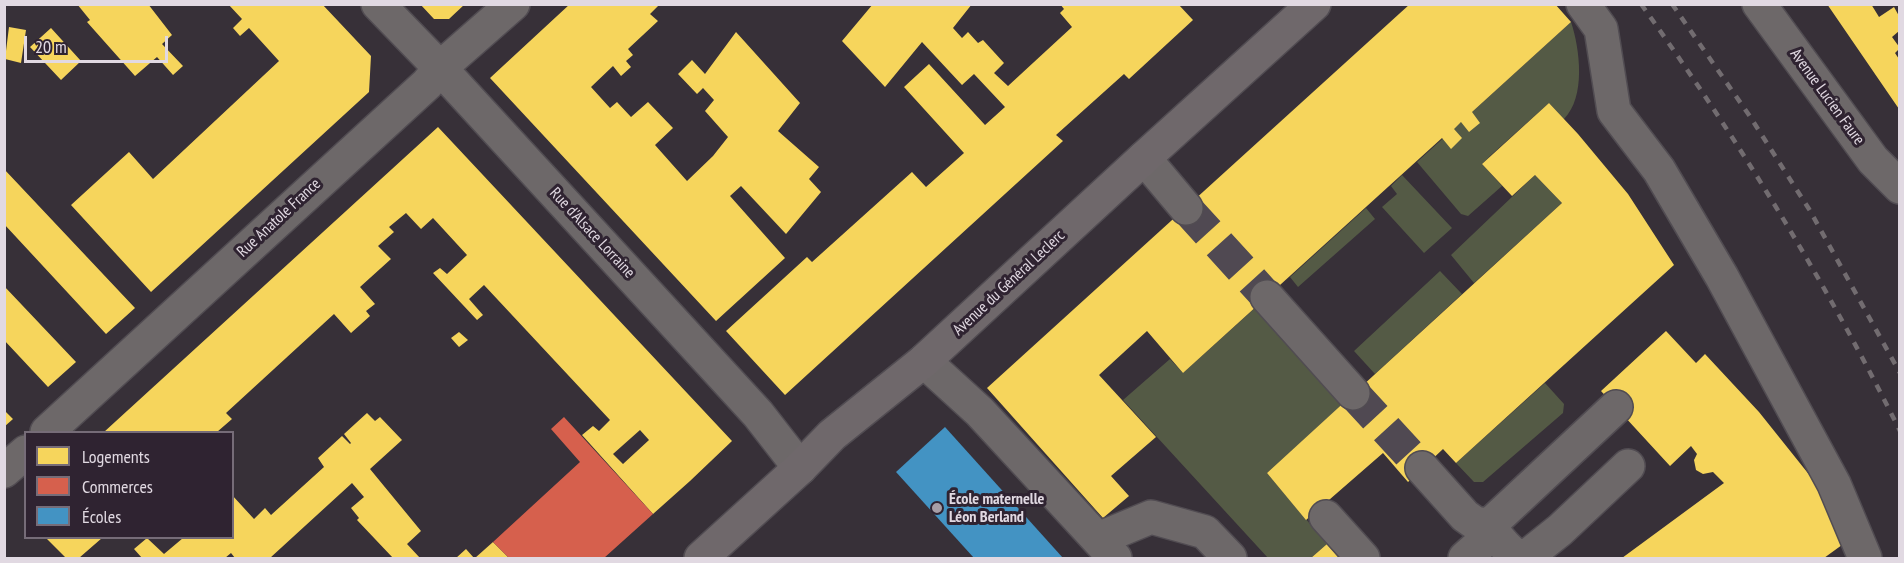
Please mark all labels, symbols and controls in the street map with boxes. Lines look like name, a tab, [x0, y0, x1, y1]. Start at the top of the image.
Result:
scale bar	[27, 24, 171, 62]
text: 20 m	[35, 35, 67, 58]
street label: Avenue Lucien Faure	[1786, 45, 1868, 149]
street label: Rue Anatole France	[233, 175, 325, 261]
street label: Rue d'Alsace Lorraine	[545, 184, 639, 282]
street label: Avenue du Général Leclerc	[949, 226, 1069, 340]
legend	[24, 431, 234, 539]
text: Logements	[82, 445, 150, 468]
text: Commerces	[82, 475, 153, 498]
place label: École maternelle Léon Berland	[949, 489, 1044, 527]
marker: École maternelle Léon Berland	[930, 501, 944, 515]
text: Écoles	[82, 505, 121, 528]

